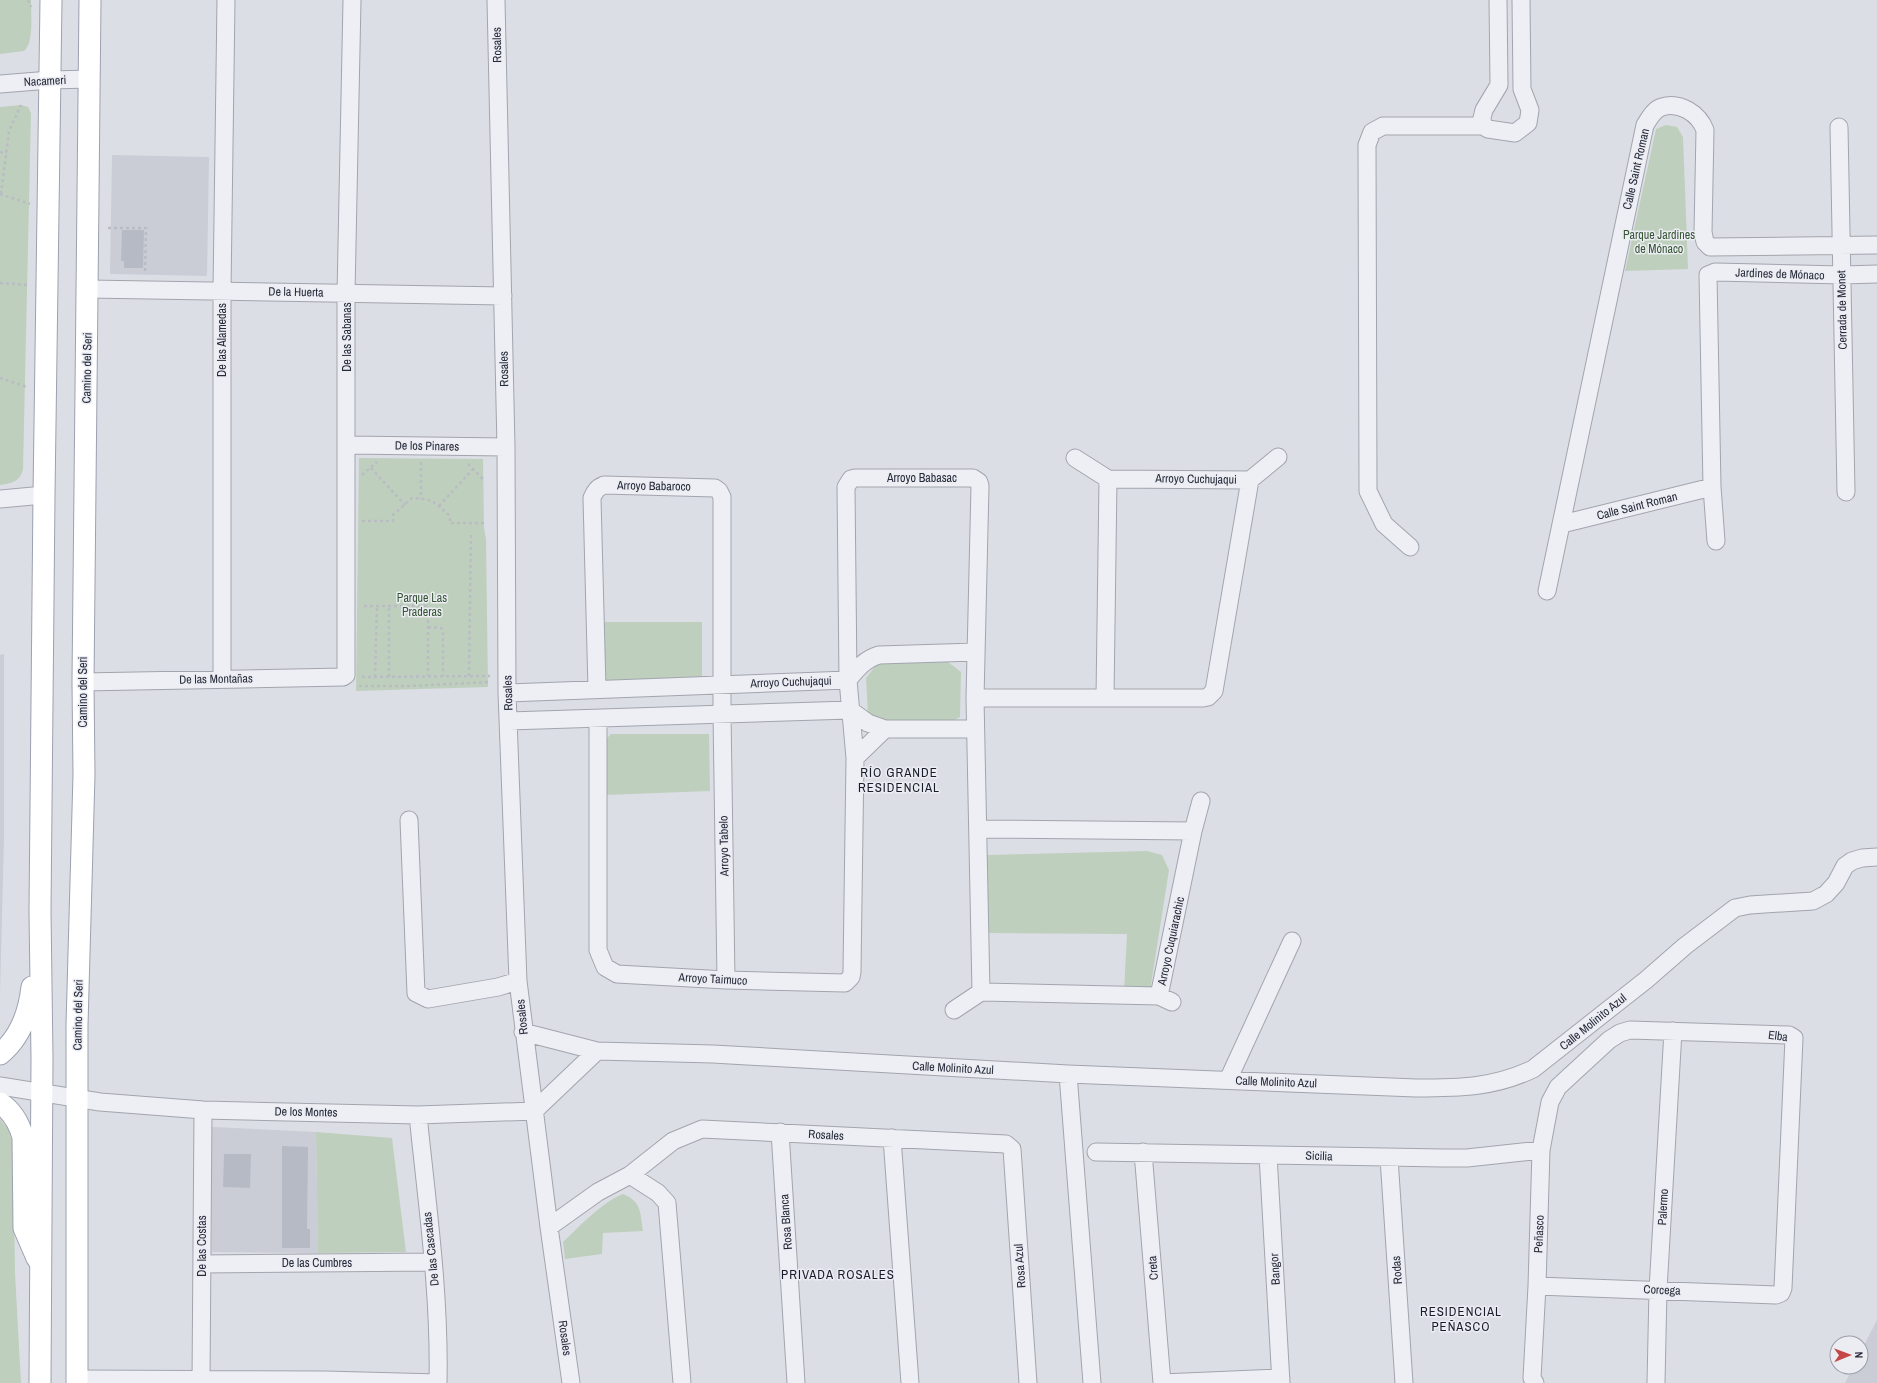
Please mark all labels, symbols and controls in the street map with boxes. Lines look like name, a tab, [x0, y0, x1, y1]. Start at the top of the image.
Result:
street label: Rosales	[489, 27, 505, 63]
street label: Nacameri	[23, 72, 67, 90]
street label: Calle Saint Roman	[1619, 127, 1653, 211]
park label: Parque Jardines de Mónaco	[1623, 227, 1695, 257]
street label: Jardines de Mónaco	[1735, 264, 1825, 284]
street label: Cerrada de Monet	[1833, 270, 1851, 350]
street label: De la Huerta	[268, 284, 324, 300]
street label: De las Sabanas	[339, 302, 355, 372]
street label: De las Alamedas	[214, 303, 230, 377]
street label: Camino del Seri	[78, 332, 96, 404]
street label: Rosales	[496, 351, 512, 387]
street label: De los Pinares	[395, 437, 459, 455]
street label: Arroyo Babasac	[886, 470, 957, 486]
street label: Arroyo Cuchujaqui	[1154, 470, 1237, 488]
street label: Arroyo Babaroco	[616, 477, 691, 495]
street label: Calle Saint Roman	[1595, 488, 1679, 524]
park label: Parque Las Praderas	[397, 590, 447, 620]
street label: Camino del Seri	[75, 656, 91, 728]
street label: De las Montañas	[179, 670, 253, 688]
street label: Arroyo Cuchujaqui	[749, 673, 832, 691]
street label: Rosales	[499, 675, 517, 711]
district label: RÍO GRANDE RESIDENCIAL	[858, 764, 940, 796]
street label: Arroyo Tabelo	[715, 815, 733, 878]
street label: Arroyo Cuquiarachic	[1154, 895, 1188, 988]
street label: Arroyo Taimuco	[677, 969, 748, 989]
street label: Camino del Seri	[69, 979, 87, 1051]
street label: Calle Molinito Azul	[1556, 990, 1630, 1054]
street label: Rosales	[512, 998, 532, 1036]
street label: Elba	[1767, 1027, 1789, 1045]
street label: Calle Molinito Azul	[912, 1058, 994, 1078]
street label: Calle Molinito Azul	[1235, 1073, 1317, 1091]
street label: De los Montes	[274, 1103, 338, 1121]
street label: Rosales	[808, 1126, 844, 1144]
street label: Sicilia	[1305, 1148, 1333, 1164]
street label: Palermo	[1654, 1188, 1672, 1226]
street label: Rosa Blanca	[776, 1193, 796, 1250]
street label: De las Cascadas	[419, 1211, 443, 1287]
street label: De las Costas	[194, 1215, 210, 1277]
street label: Peñasco	[1530, 1215, 1548, 1253]
street label: Rosa Azul	[1010, 1243, 1030, 1289]
street label: Bangor	[1266, 1252, 1284, 1285]
street label: De las Cumbres	[282, 1255, 352, 1271]
street label: Creta	[1144, 1255, 1162, 1281]
street label: Rodas	[1388, 1255, 1406, 1285]
district label: PRIVADA ROSALES	[781, 1266, 895, 1283]
street label: Corcega	[1643, 1281, 1681, 1299]
district label: RESIDENCIAL PEÑASCO	[1420, 1303, 1502, 1335]
street label: Rosales	[555, 1319, 575, 1357]
north arrow	[1829, 1335, 1869, 1375]
text: N	[1852, 1351, 1866, 1358]

